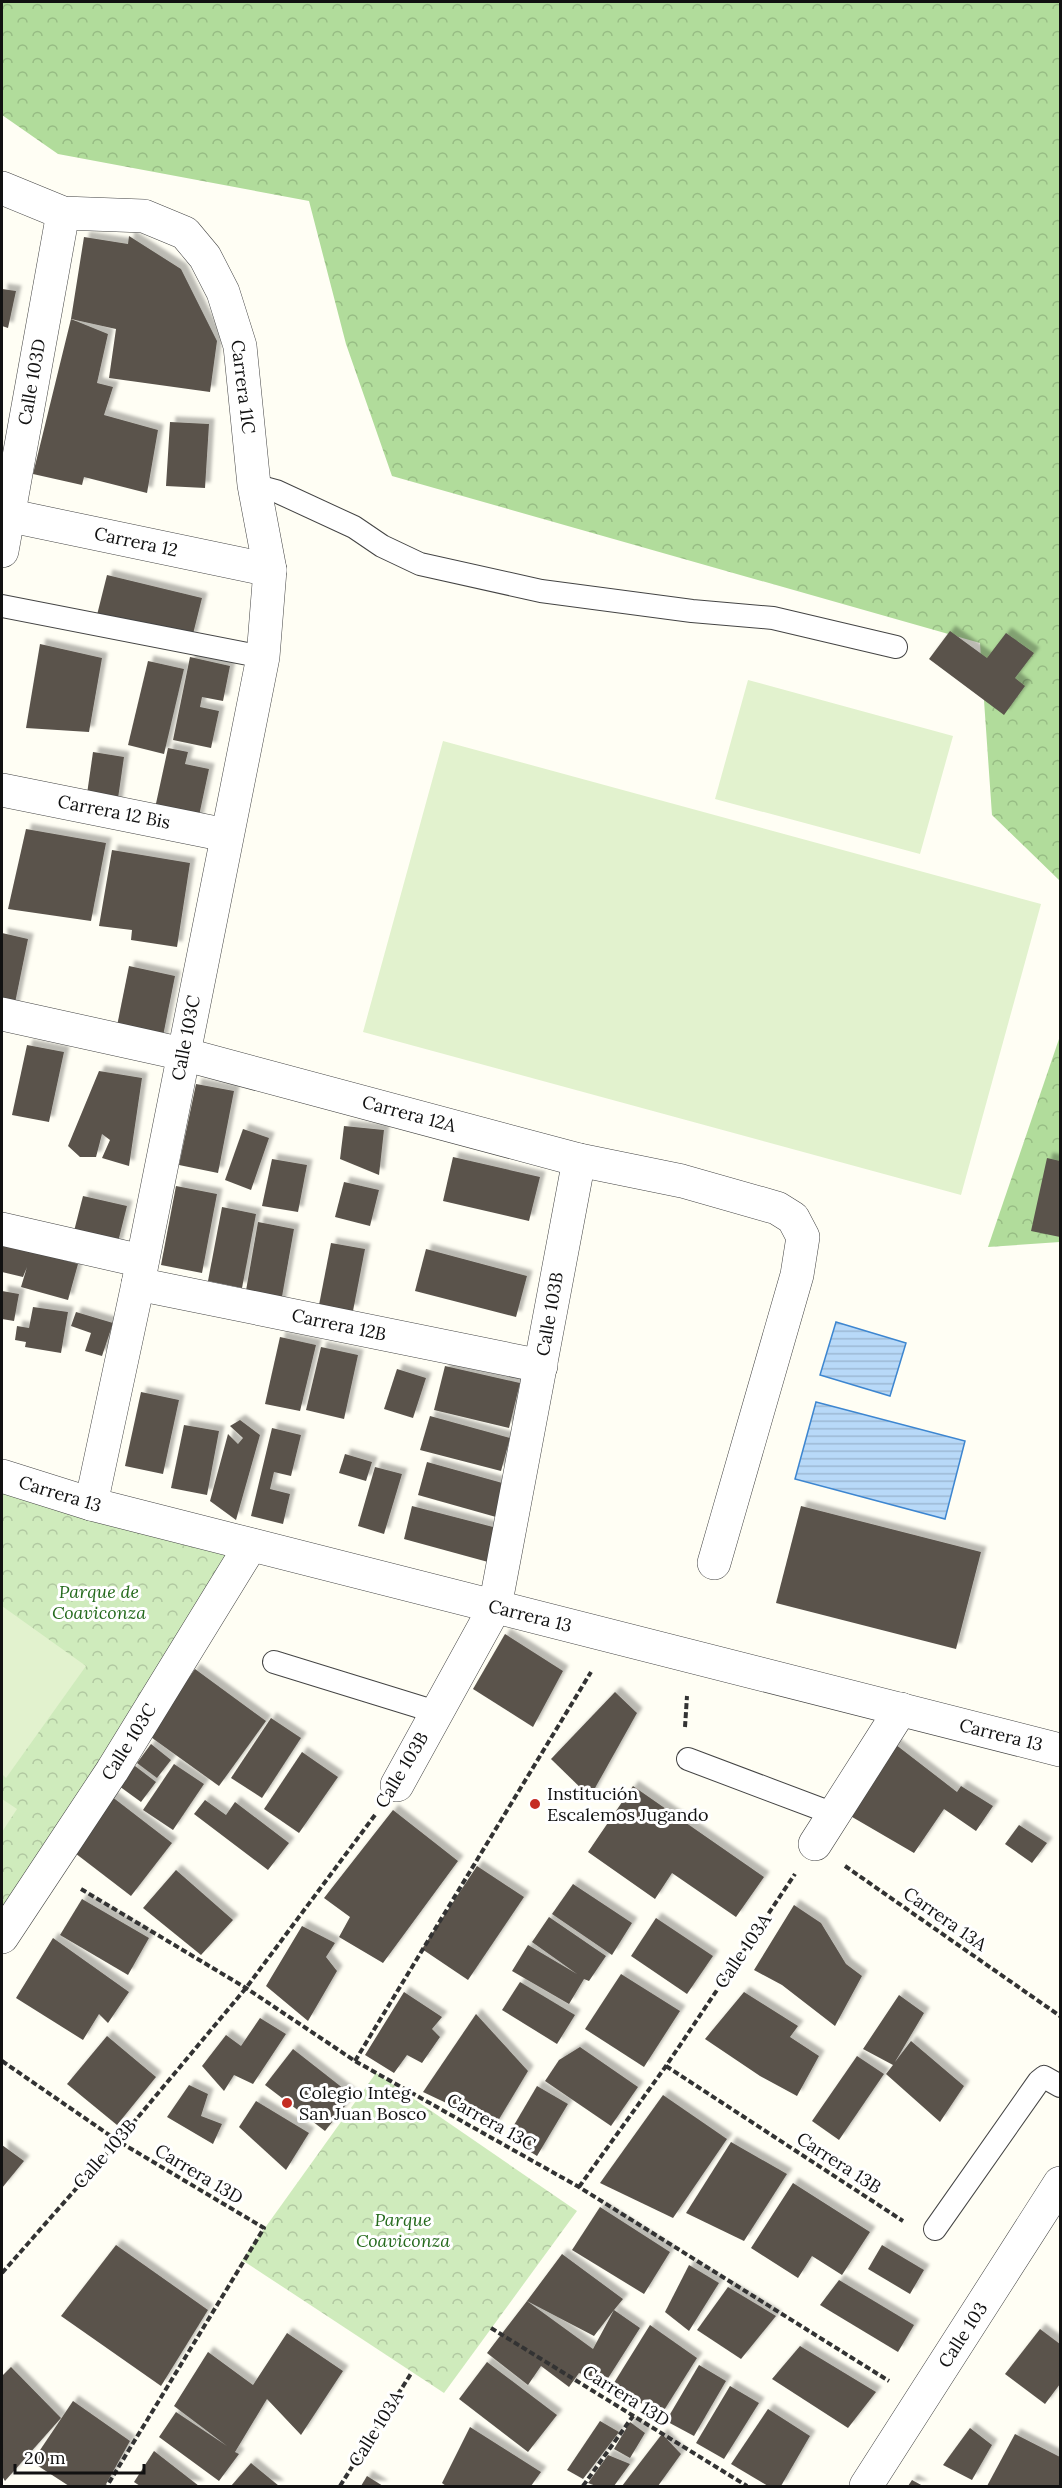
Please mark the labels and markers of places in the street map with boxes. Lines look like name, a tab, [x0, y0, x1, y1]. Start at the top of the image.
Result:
place label: Institución Escalemos Jugando	[547, 1782, 709, 1826]
marker: Institución Escalemos Jugando	[528, 1797, 542, 1811]
place label: Colegio Integ San Juan Bosco	[299, 2081, 427, 2125]
marker: Colegio Integ San Juan Bosco	[280, 2096, 294, 2110]

